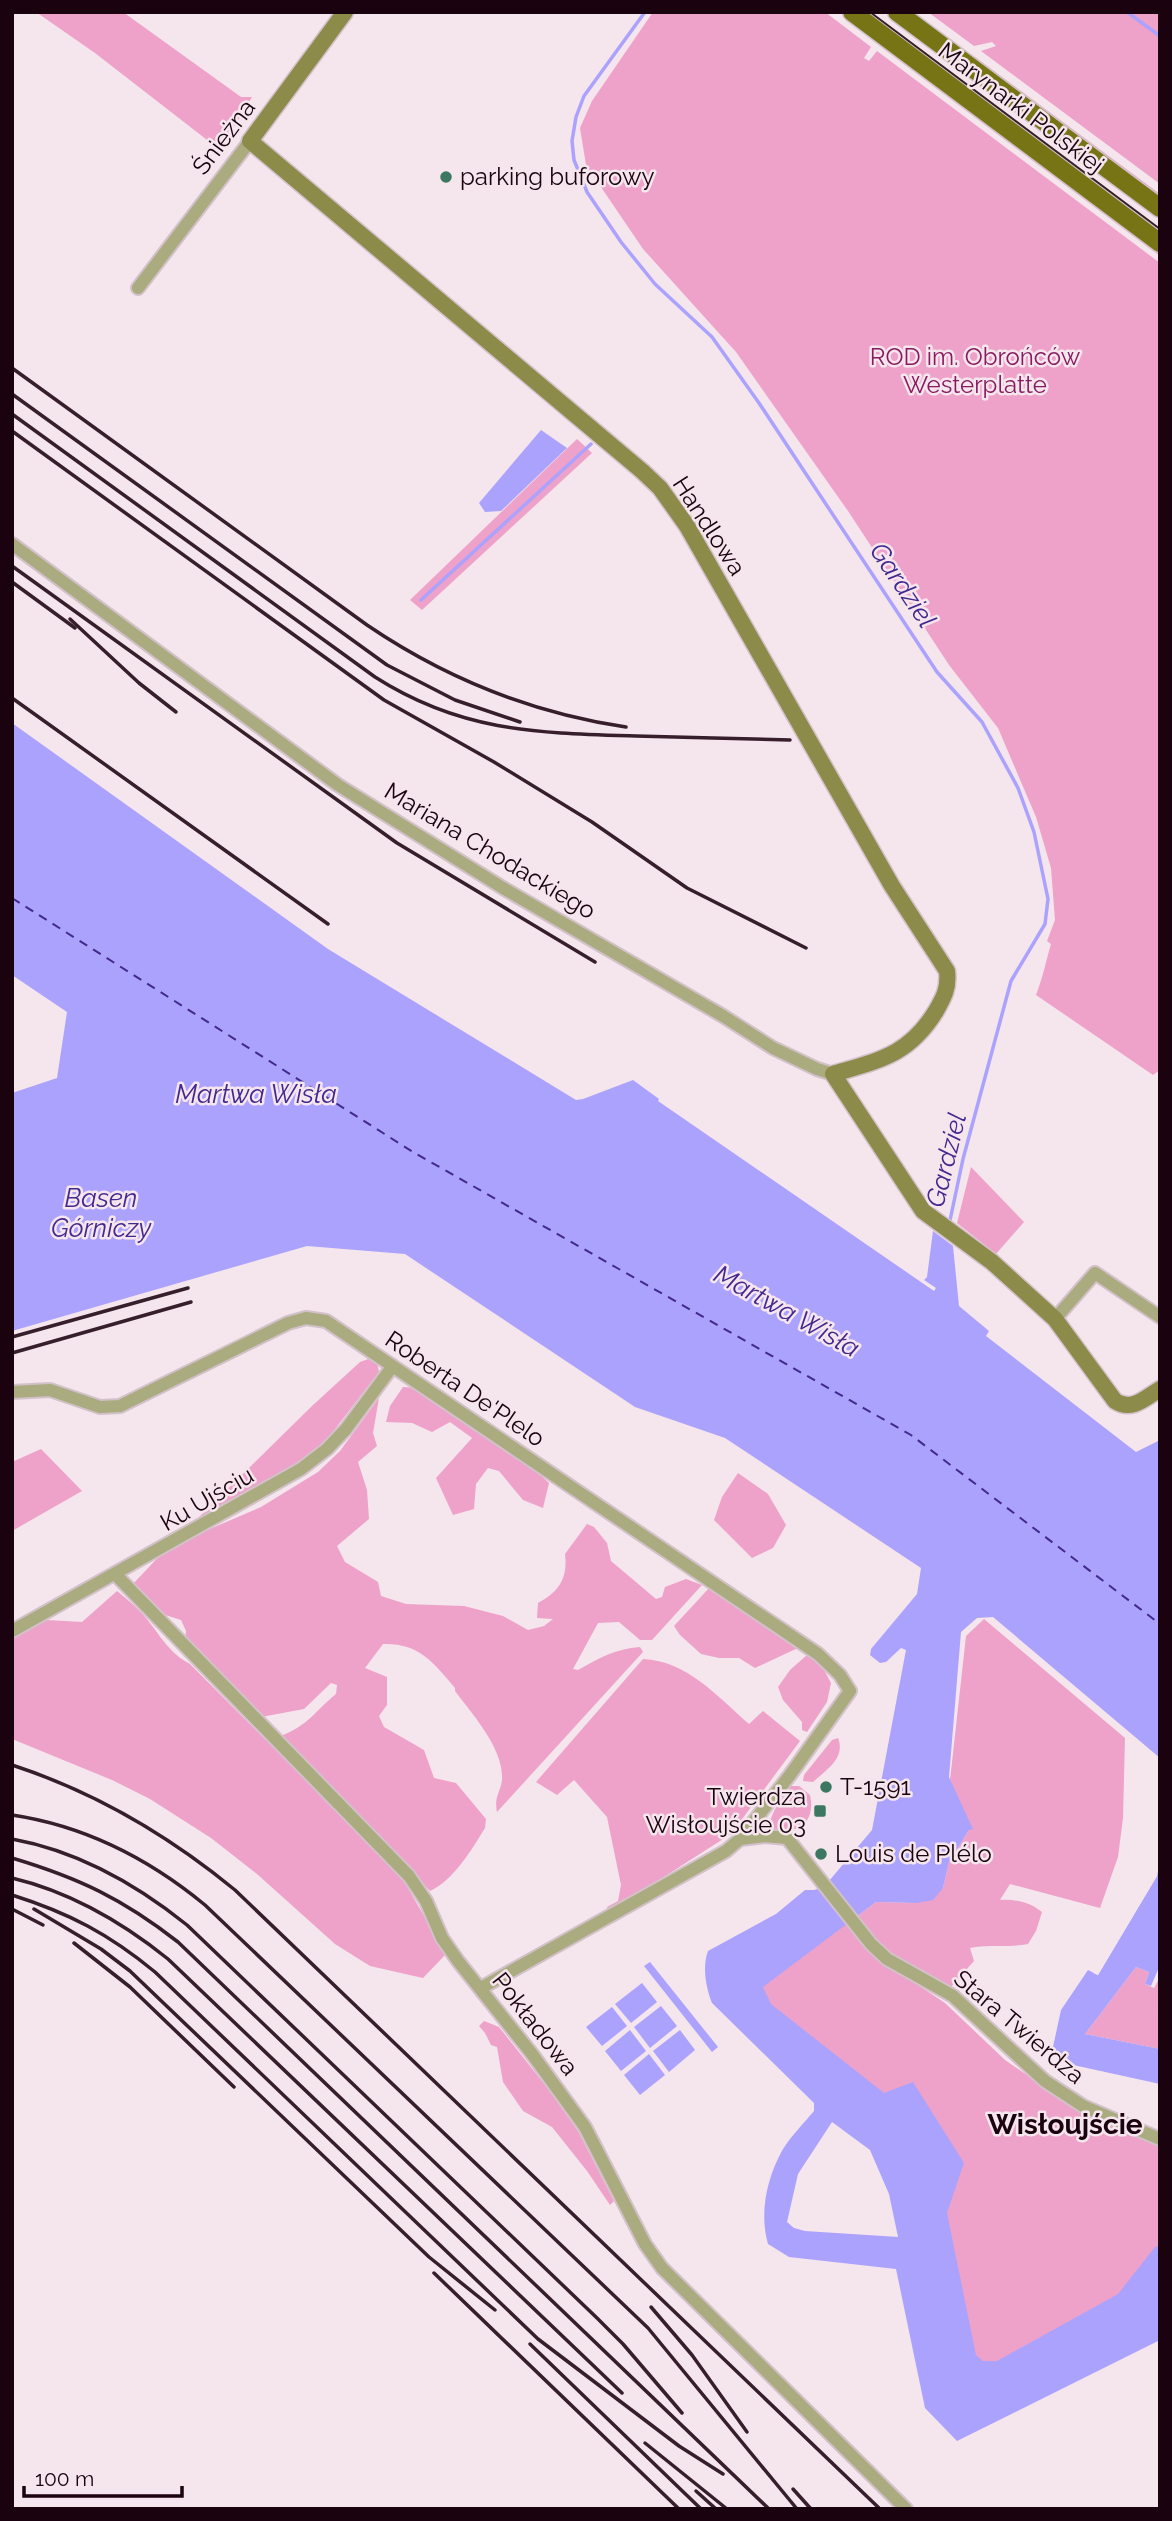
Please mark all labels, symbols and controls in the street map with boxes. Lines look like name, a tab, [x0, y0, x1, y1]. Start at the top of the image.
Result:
street label: Marynarki Polskiej	[933, 36, 1110, 179]
street label: Śnieżna	[186, 93, 261, 180]
place label: parking buforowy	[460, 162, 654, 191]
marker: parking buforowy	[438, 169, 454, 185]
park label: ROD im. Obrońców Westerplatte	[870, 342, 1081, 399]
street label: Handlowa	[667, 471, 752, 581]
water label: Gardziel	[864, 537, 942, 633]
street label: Mariana Chodackiego	[379, 776, 601, 925]
water label: Martwa Wisła	[175, 1079, 337, 1109]
water label: Gardziel	[920, 1110, 972, 1210]
water label: Basen Górniczy	[51, 1183, 152, 1243]
water label: Martwa Wisła	[709, 1259, 865, 1363]
street label: Roberta De'Plelo	[380, 1325, 551, 1453]
street label: Ku Ujściu	[155, 1460, 259, 1537]
place label: T-1591	[840, 1772, 911, 1801]
marker: T-1591	[818, 1779, 834, 1795]
place label: Twierdza Wisłoujście 03	[645, 1782, 806, 1839]
marker: Twierdza Wisłoujście 03	[812, 1803, 828, 1819]
place label: Louis de Plélo	[835, 1839, 992, 1868]
marker: Louis de Plélo	[813, 1846, 829, 1862]
street label: Stara Twierdza	[948, 1964, 1091, 2090]
street label: Pokładowa	[486, 1966, 585, 2081]
district label: Wisłoujście	[987, 2108, 1143, 2141]
scale bar	[24, 2454, 182, 2498]
text: 100 m	[35, 2466, 94, 2491]

